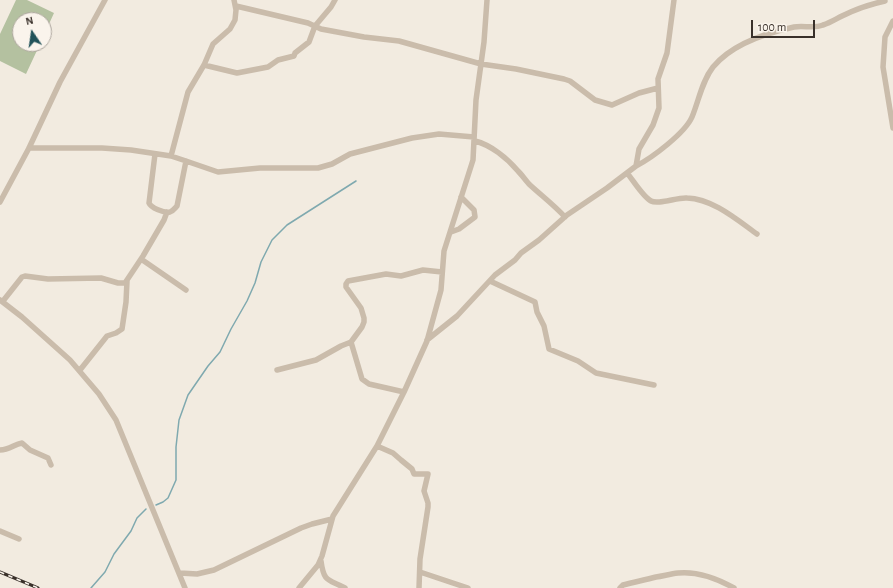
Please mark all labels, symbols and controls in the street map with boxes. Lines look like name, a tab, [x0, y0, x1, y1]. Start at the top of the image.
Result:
north arrow	[12, 12, 52, 52]
scale bar	[753, 12, 817, 38]
text: N	[24, 15, 34, 27]
text: 100 m	[758, 21, 786, 33]

